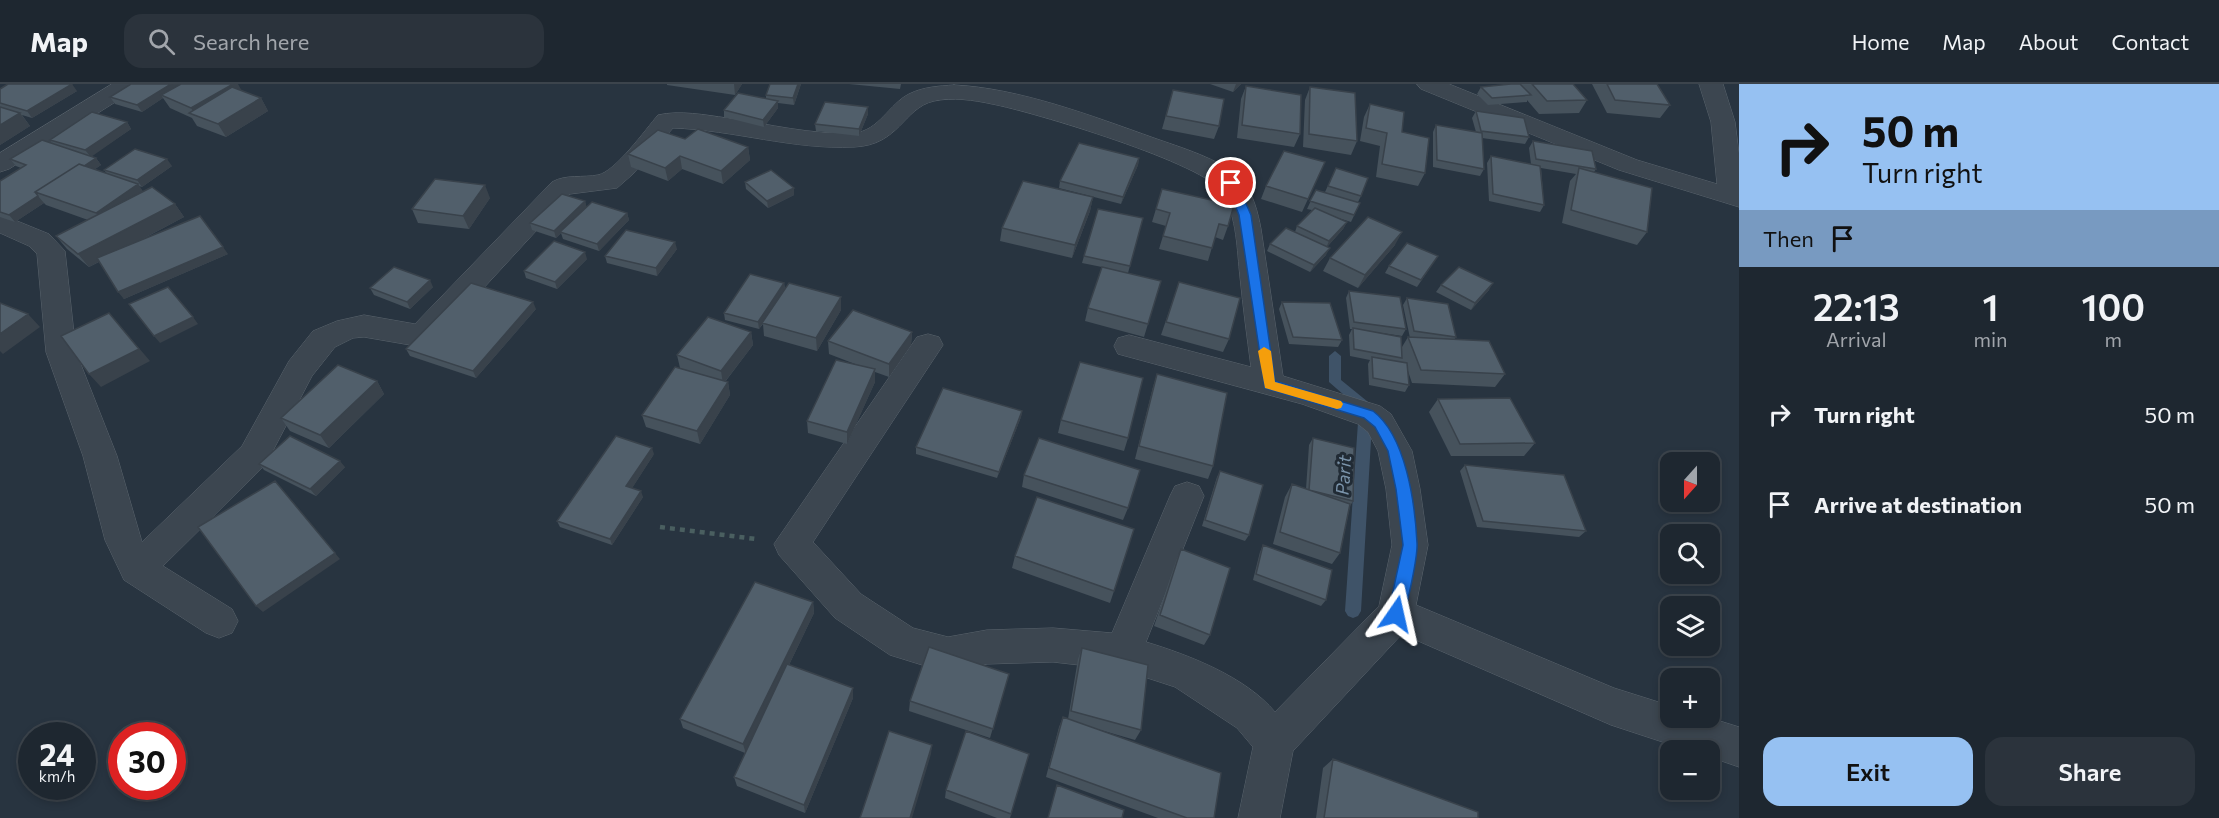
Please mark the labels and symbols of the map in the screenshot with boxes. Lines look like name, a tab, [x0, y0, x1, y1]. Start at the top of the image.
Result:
pin	[1205, 157, 1256, 208]
north arrow	[1660, 452, 1720, 512]
water label: Parit	[1331, 454, 1355, 496]
position arrow	[1364, 582, 1428, 646]
speed limit sign: 30	[108, 722, 186, 800]

